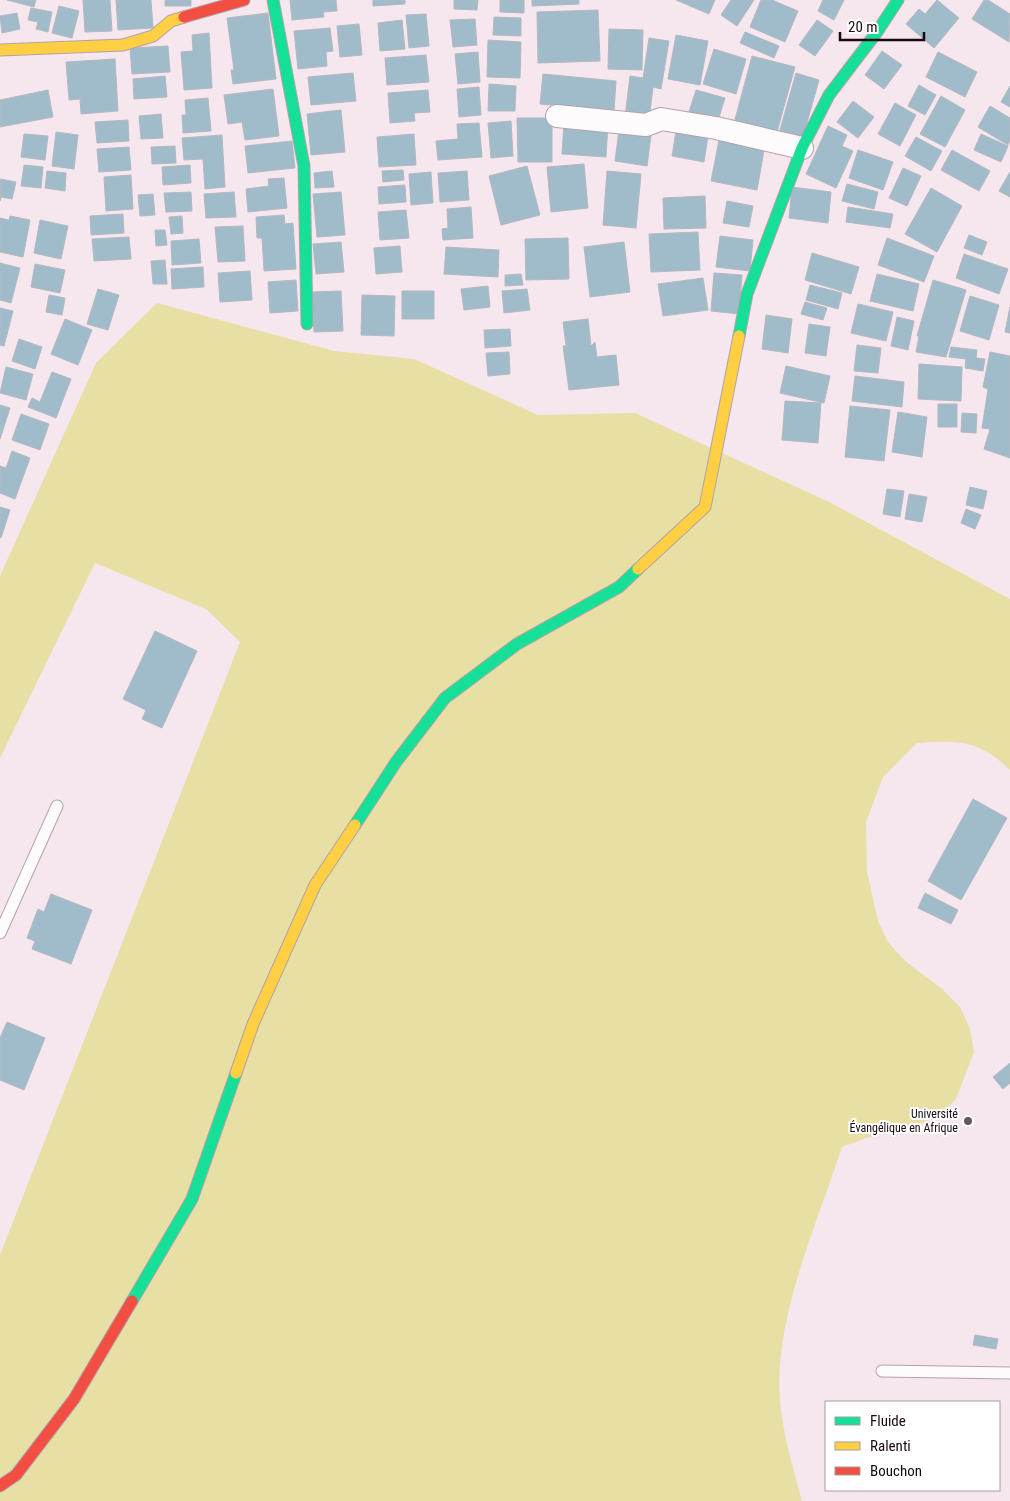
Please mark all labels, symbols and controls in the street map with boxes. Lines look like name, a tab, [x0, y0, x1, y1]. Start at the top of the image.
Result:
scale bar	[840, 10, 924, 42]
text: 20 m	[848, 18, 878, 36]
place label: Université Évangélique en Afrique	[850, 1107, 958, 1135]
marker: Université Évangélique en Afrique	[962, 1115, 974, 1127]
legend	[825, 1401, 1000, 1491]
text: Fluide	[870, 1412, 906, 1430]
text: Ralenti	[870, 1437, 911, 1455]
text: Bouchon	[870, 1462, 922, 1480]

